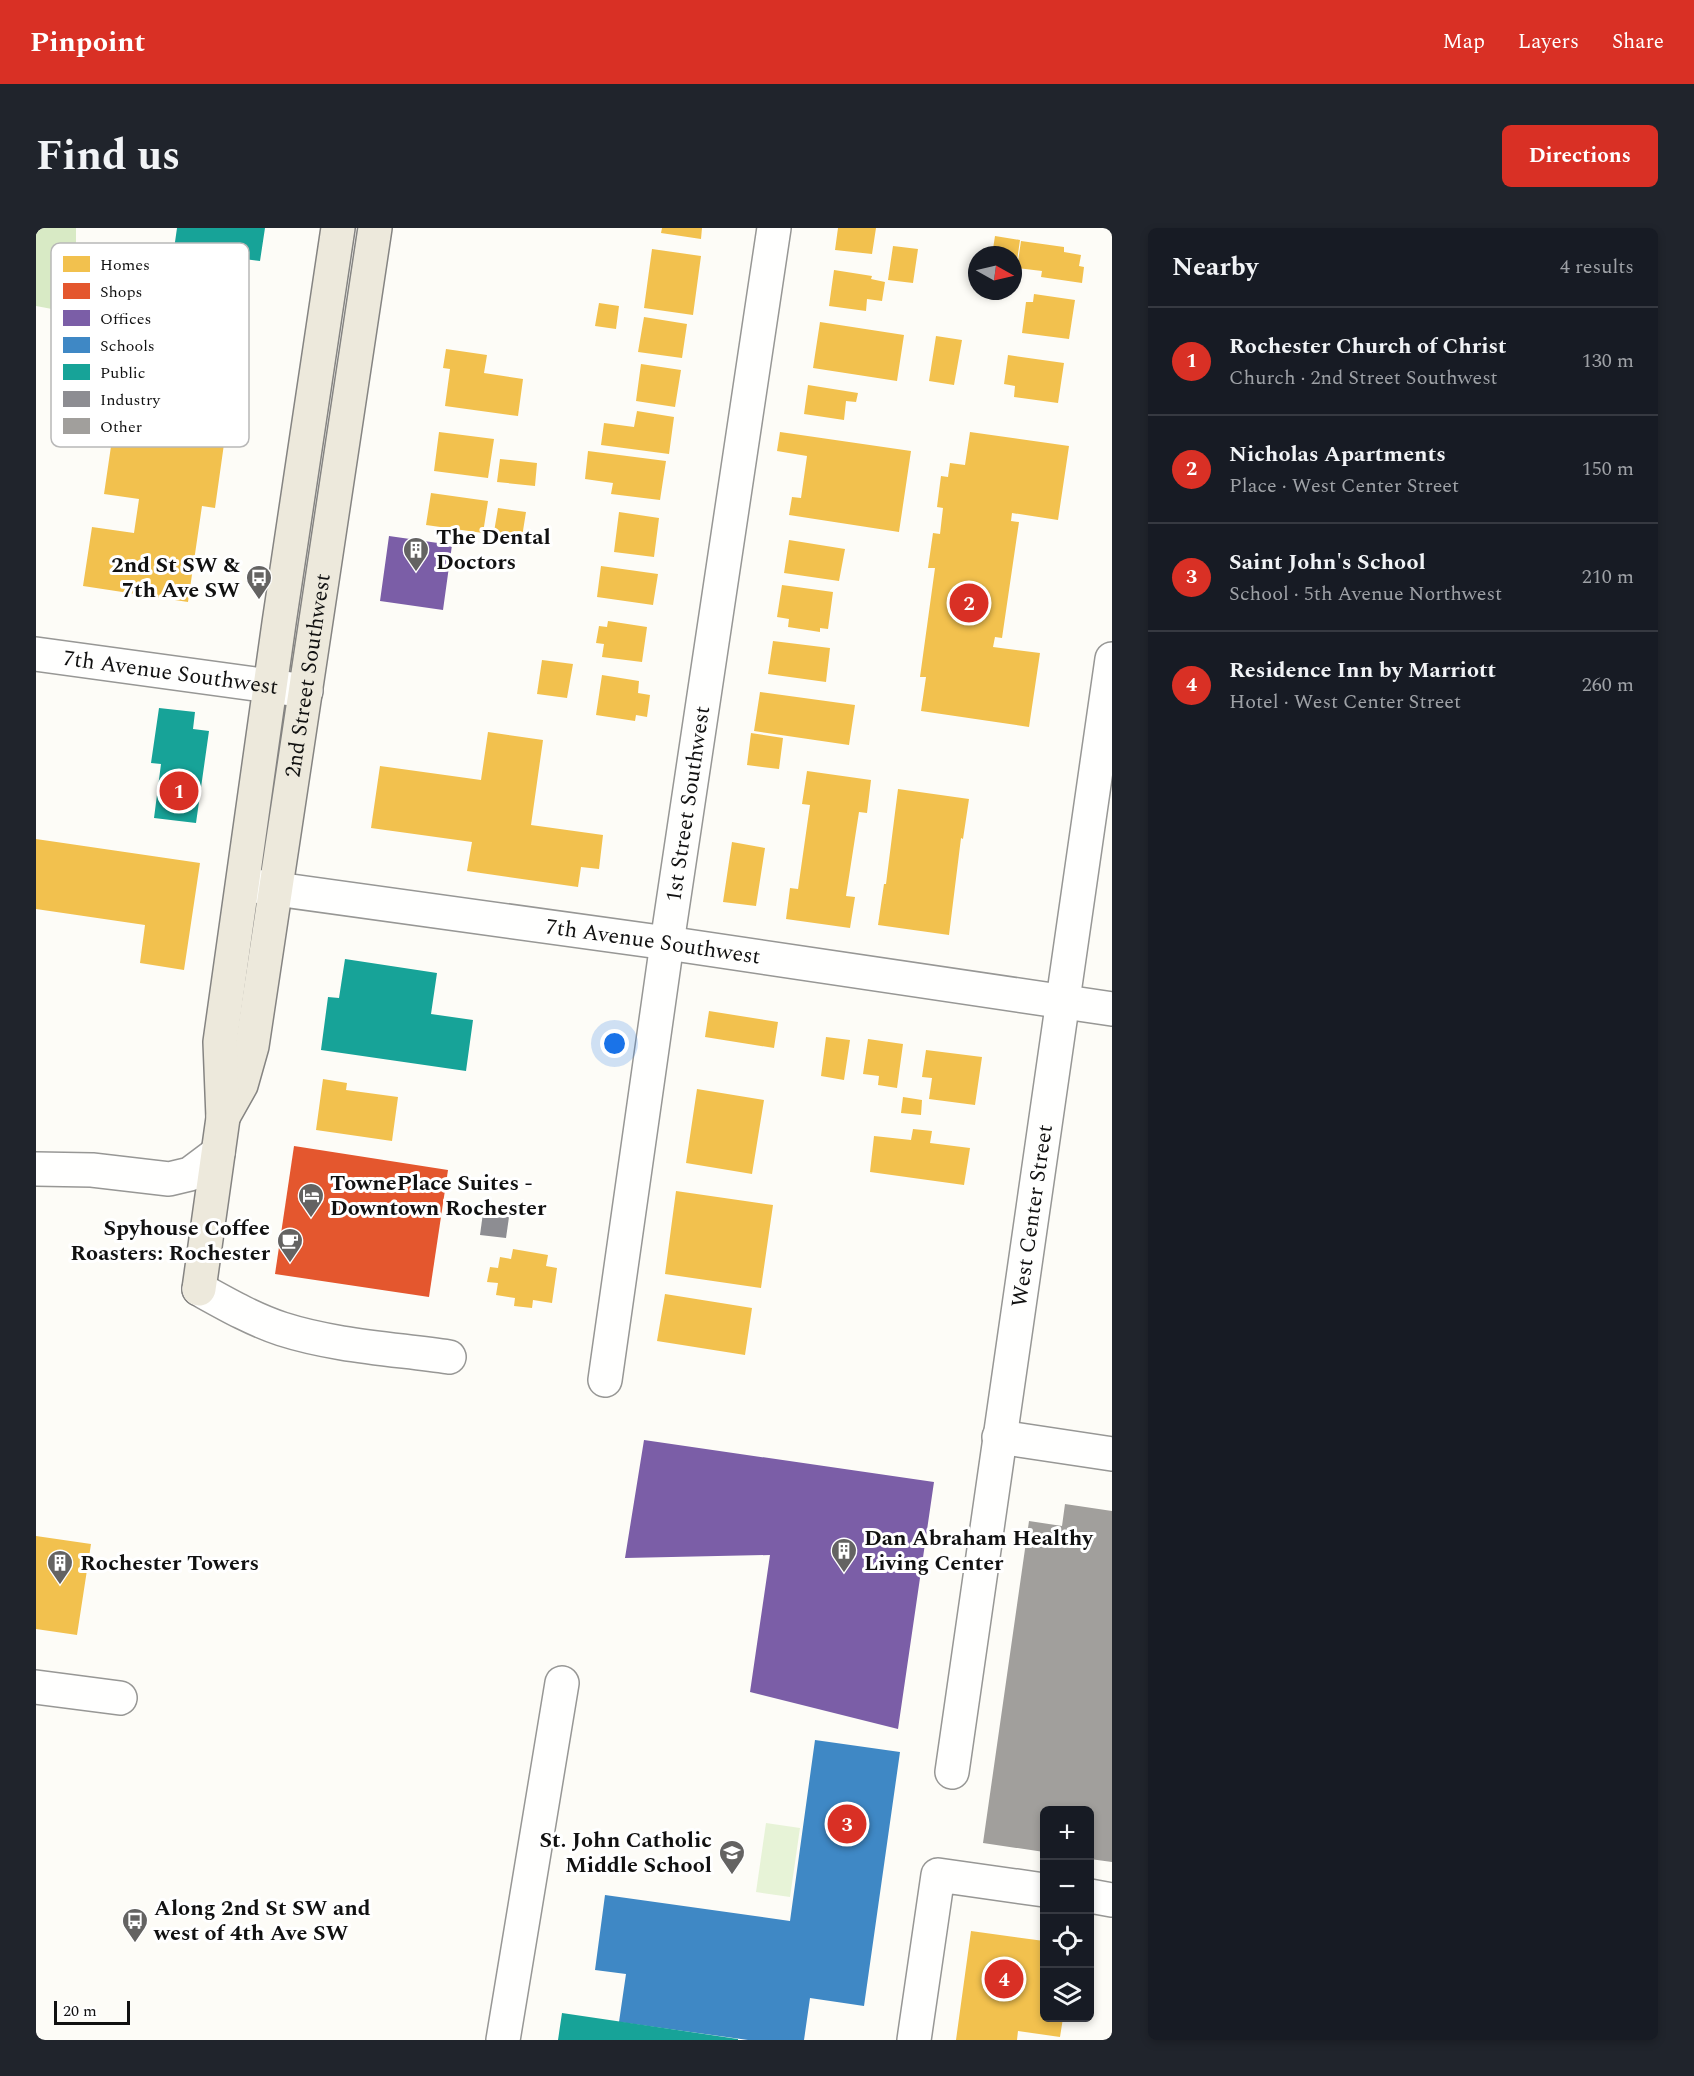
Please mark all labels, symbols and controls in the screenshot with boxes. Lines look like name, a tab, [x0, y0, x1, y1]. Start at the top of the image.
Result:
text: Pinpoint	[30, 21, 145, 64]
text: Map	[1443, 26, 1485, 58]
text: Layers	[1518, 26, 1579, 58]
text: Share	[1612, 26, 1664, 58]
text: Find us	[36, 125, 180, 188]
button: Directions	[1502, 125, 1658, 187]
legend	[51, 243, 249, 447]
north arrow	[968, 246, 1022, 300]
text: Nearby	[1172, 247, 1258, 287]
text: 4 results	[1560, 252, 1634, 282]
text: Homes	[100, 253, 150, 277]
text: Shops	[100, 280, 142, 304]
text: Offices	[100, 307, 151, 331]
text: Rochester Church of Christ	[1229, 330, 1507, 363]
text: Schools	[100, 334, 155, 358]
text: 1	[1186, 346, 1197, 376]
text: 130 m	[1582, 346, 1634, 376]
text: Public	[100, 361, 146, 385]
text: Church · 2nd Street Southwest	[1229, 363, 1498, 393]
text: Industry	[100, 388, 161, 412]
text: Other	[100, 415, 142, 439]
text: Nicholas Apartments	[1229, 438, 1446, 471]
text: 2	[1186, 454, 1197, 484]
text: 150 m	[1582, 454, 1634, 484]
text: Place · West Center Street	[1229, 471, 1459, 501]
place label: The Dental Doctors	[436, 521, 551, 579]
building icon: The Dental Doctors	[401, 535, 431, 573]
text: Saint John's School	[1229, 546, 1426, 579]
place label: 2nd St SW & 7th Ave SW	[111, 549, 240, 607]
text: 3	[1186, 562, 1197, 592]
text: 210 m	[1582, 562, 1634, 592]
bus stop icon: 2nd St SW & 7th Ave SW	[244, 563, 274, 601]
street label: 2nd Street Southwest	[276, 571, 339, 780]
text: School · 5th Avenue Northwest	[1229, 579, 1502, 609]
pin: 2	[950, 580, 988, 626]
street label: 7th Avenue Southwest	[61, 641, 280, 704]
text: Residence Inn by Marriott	[1229, 654, 1496, 687]
text: 4	[1186, 670, 1197, 700]
text: 260 m	[1582, 670, 1634, 700]
text: Hotel · West Center Street	[1229, 687, 1461, 717]
street label: 1st Street Southwest	[657, 703, 719, 904]
pin: 1	[160, 768, 198, 814]
street label: 7th Avenue Southwest	[544, 910, 763, 973]
your location	[600, 1029, 629, 1058]
street label: West Center Street	[1003, 1122, 1061, 1309]
place label: TownePlace Suites - Downtown Rochester	[330, 1167, 547, 1225]
hotel icon: TownePlace Suites - Downtown Rochester	[296, 1181, 326, 1219]
place label: Spyhouse Coffee Roasters: Rochester	[70, 1212, 271, 1270]
cafe icon: Spyhouse Coffee Roasters: Rochester	[275, 1226, 305, 1264]
place label: Dan Abraham Healthy Living Center	[864, 1522, 1094, 1580]
building icon: Dan Abraham Healthy Living Center	[829, 1536, 859, 1574]
place label: Rochester Towers	[80, 1547, 259, 1580]
building icon: Rochester Towers	[45, 1548, 75, 1586]
pin: 3	[828, 1802, 866, 1846]
map controls	[1040, 1806, 1094, 2022]
button: +	[1040, 1806, 1094, 1860]
place label: St. John Catholic Middle School	[539, 1824, 712, 1882]
school or university icon: St. John Catholic Middle School	[717, 1838, 747, 1876]
button: −	[1040, 1860, 1094, 1914]
place label: Along 2nd St SW and west of 4th Ave SW	[153, 1892, 371, 1950]
bus stop icon: Along 2nd St SW and west of 4th Ave SW	[120, 1906, 150, 1944]
button: locate	[1040, 1914, 1094, 1968]
pin: 4	[984, 1956, 1024, 2002]
button: layers	[1040, 1968, 1094, 2022]
scale bar	[54, 1998, 130, 2026]
text: 20 m	[63, 1999, 97, 2023]

